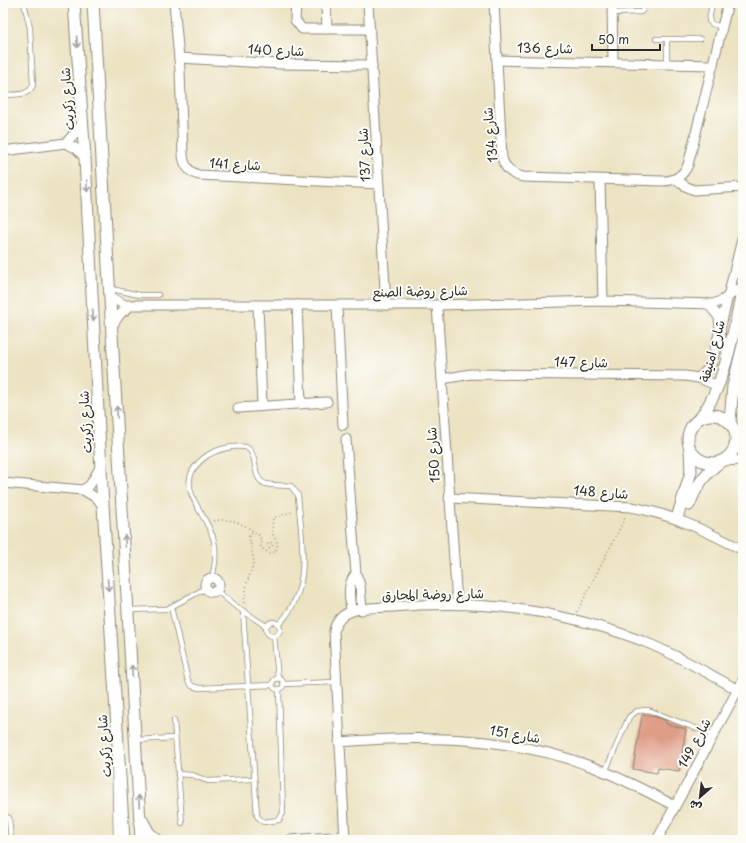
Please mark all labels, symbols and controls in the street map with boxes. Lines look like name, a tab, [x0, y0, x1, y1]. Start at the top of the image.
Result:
scale bar	[592, 26, 660, 52]
text: 50 m	[598, 30, 629, 48]
one-way arrow	[73, 35, 80, 48]
street label: شارع 136	[517, 38, 573, 58]
street label: شارع 140	[248, 39, 304, 61]
street label: شارع زكريت	[55, 67, 79, 131]
street label: شارع 134	[477, 106, 503, 164]
street label: شارع 137	[353, 128, 375, 182]
street label: شارع 141	[209, 153, 261, 175]
one-way arrow	[83, 179, 90, 192]
street label: شارع روضة الصنع	[372, 280, 468, 303]
one-way arrow	[90, 308, 97, 321]
street label: شارع امنيفة	[694, 318, 730, 384]
street label: شارع 147	[554, 352, 608, 372]
street label: شارع زكريت	[73, 390, 97, 454]
one-way arrow	[114, 406, 121, 419]
street label: شارع 150	[421, 426, 445, 484]
street label: شارع 148	[573, 480, 629, 504]
one-way arrow	[121, 535, 128, 548]
one-way arrow	[105, 578, 112, 591]
street label: شارع روضة المحارق	[382, 583, 484, 605]
one-way arrow	[129, 665, 136, 678]
street label: شارع زكريت	[92, 714, 116, 778]
street label: شارع 149	[672, 714, 716, 772]
street label: شارع 151	[488, 720, 542, 748]
north arrow	[680, 777, 720, 817]
one-way arrow	[136, 795, 143, 808]
text: ش	[686, 796, 704, 817]

